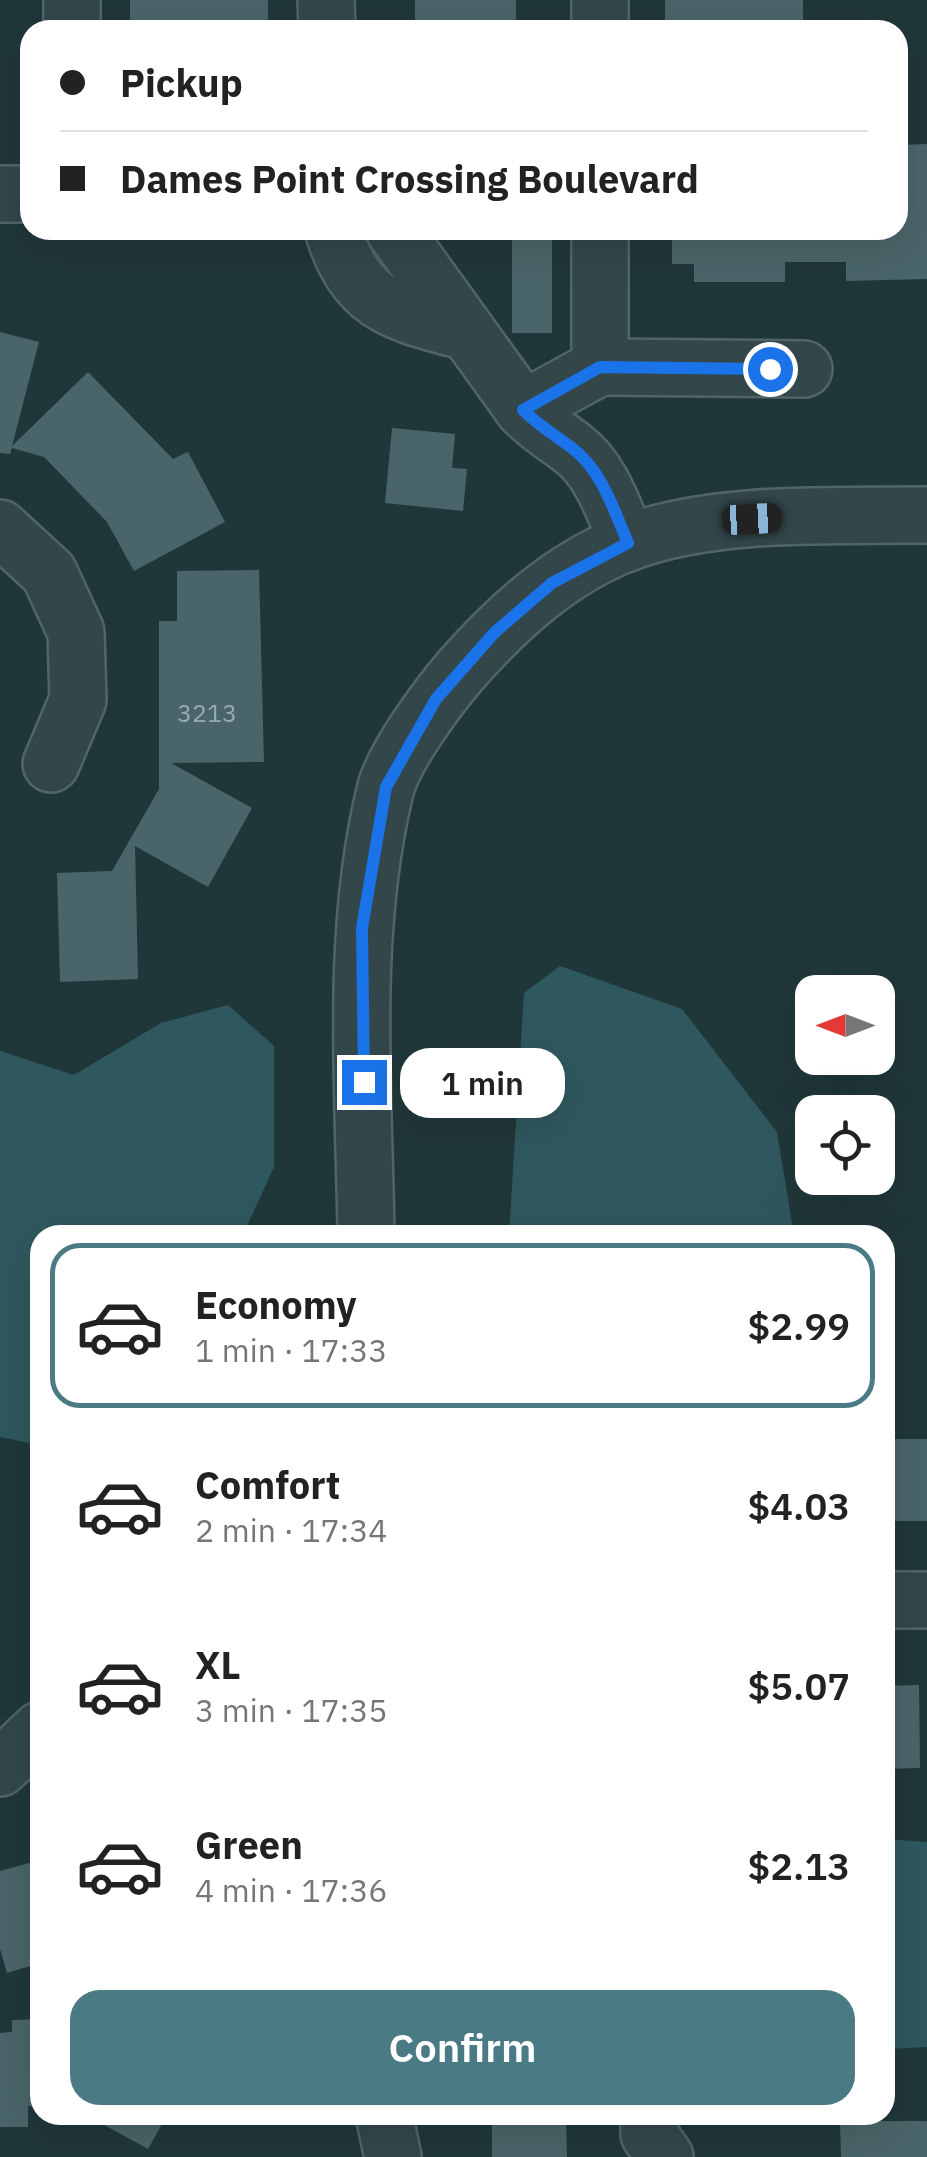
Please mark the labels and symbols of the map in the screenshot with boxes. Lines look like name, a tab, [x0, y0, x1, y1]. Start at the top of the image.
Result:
route start	[748, 347, 793, 392]
car	[721, 502, 783, 536]
house number: 3213	[177, 696, 237, 729]
north arrow	[795, 975, 895, 1075]
callout: 1 min	[399, 1047, 564, 1117]
route end	[342, 1060, 387, 1105]

